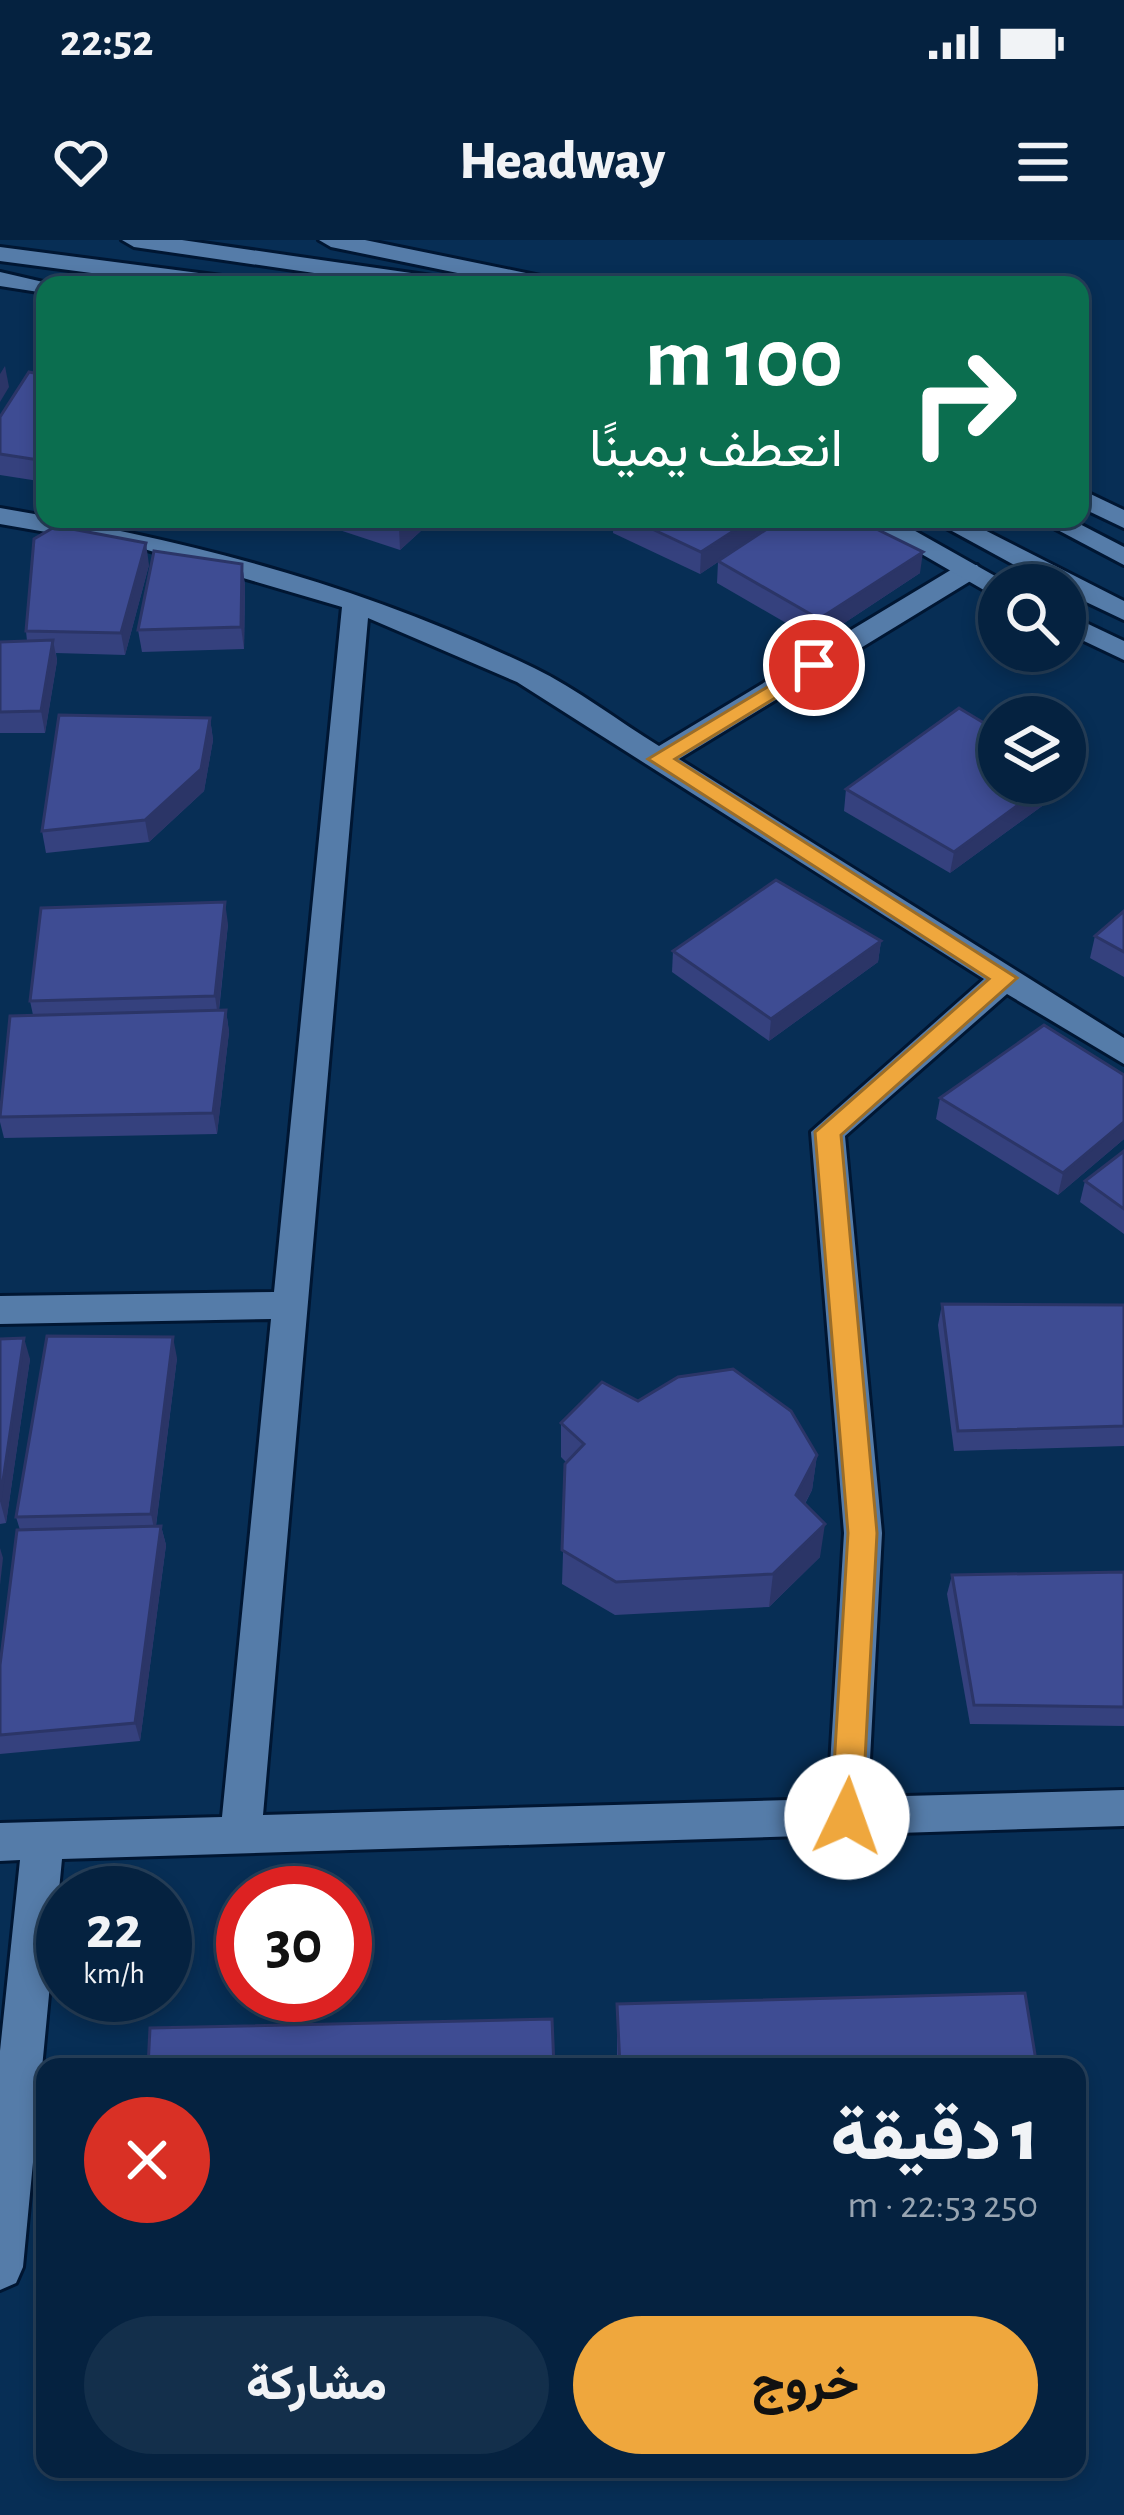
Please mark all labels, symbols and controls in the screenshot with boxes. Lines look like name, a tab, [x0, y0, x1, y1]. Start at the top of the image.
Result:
text: 22:52	[60, 19, 153, 64]
icon: heart	[48, 129, 114, 195]
icon: menu	[1010, 129, 1076, 195]
text: Headway	[459, 135, 665, 189]
text: 100 m	[645, 318, 843, 402]
icon: right	[885, 324, 1041, 480]
text: انعطف يمينًا	[589, 423, 843, 477]
map controls	[978, 564, 1086, 804]
button: search	[978, 564, 1086, 672]
pin	[763, 614, 865, 716]
icon: arrive	[781, 632, 847, 698]
button: layers	[978, 696, 1086, 804]
position arrow	[784, 1754, 910, 1880]
speed limit sign: 30	[216, 1866, 372, 2022]
text: 22	[86, 1899, 142, 1959]
text: km/h	[83, 1959, 145, 1989]
button: close	[84, 2097, 210, 2223]
text: 1 دقيقة	[831, 2101, 1038, 2173]
text: 250 m · 22:53	[847, 2186, 1038, 2225]
button: مشاركة	[84, 2316, 549, 2454]
button: خروج	[573, 2316, 1038, 2454]

